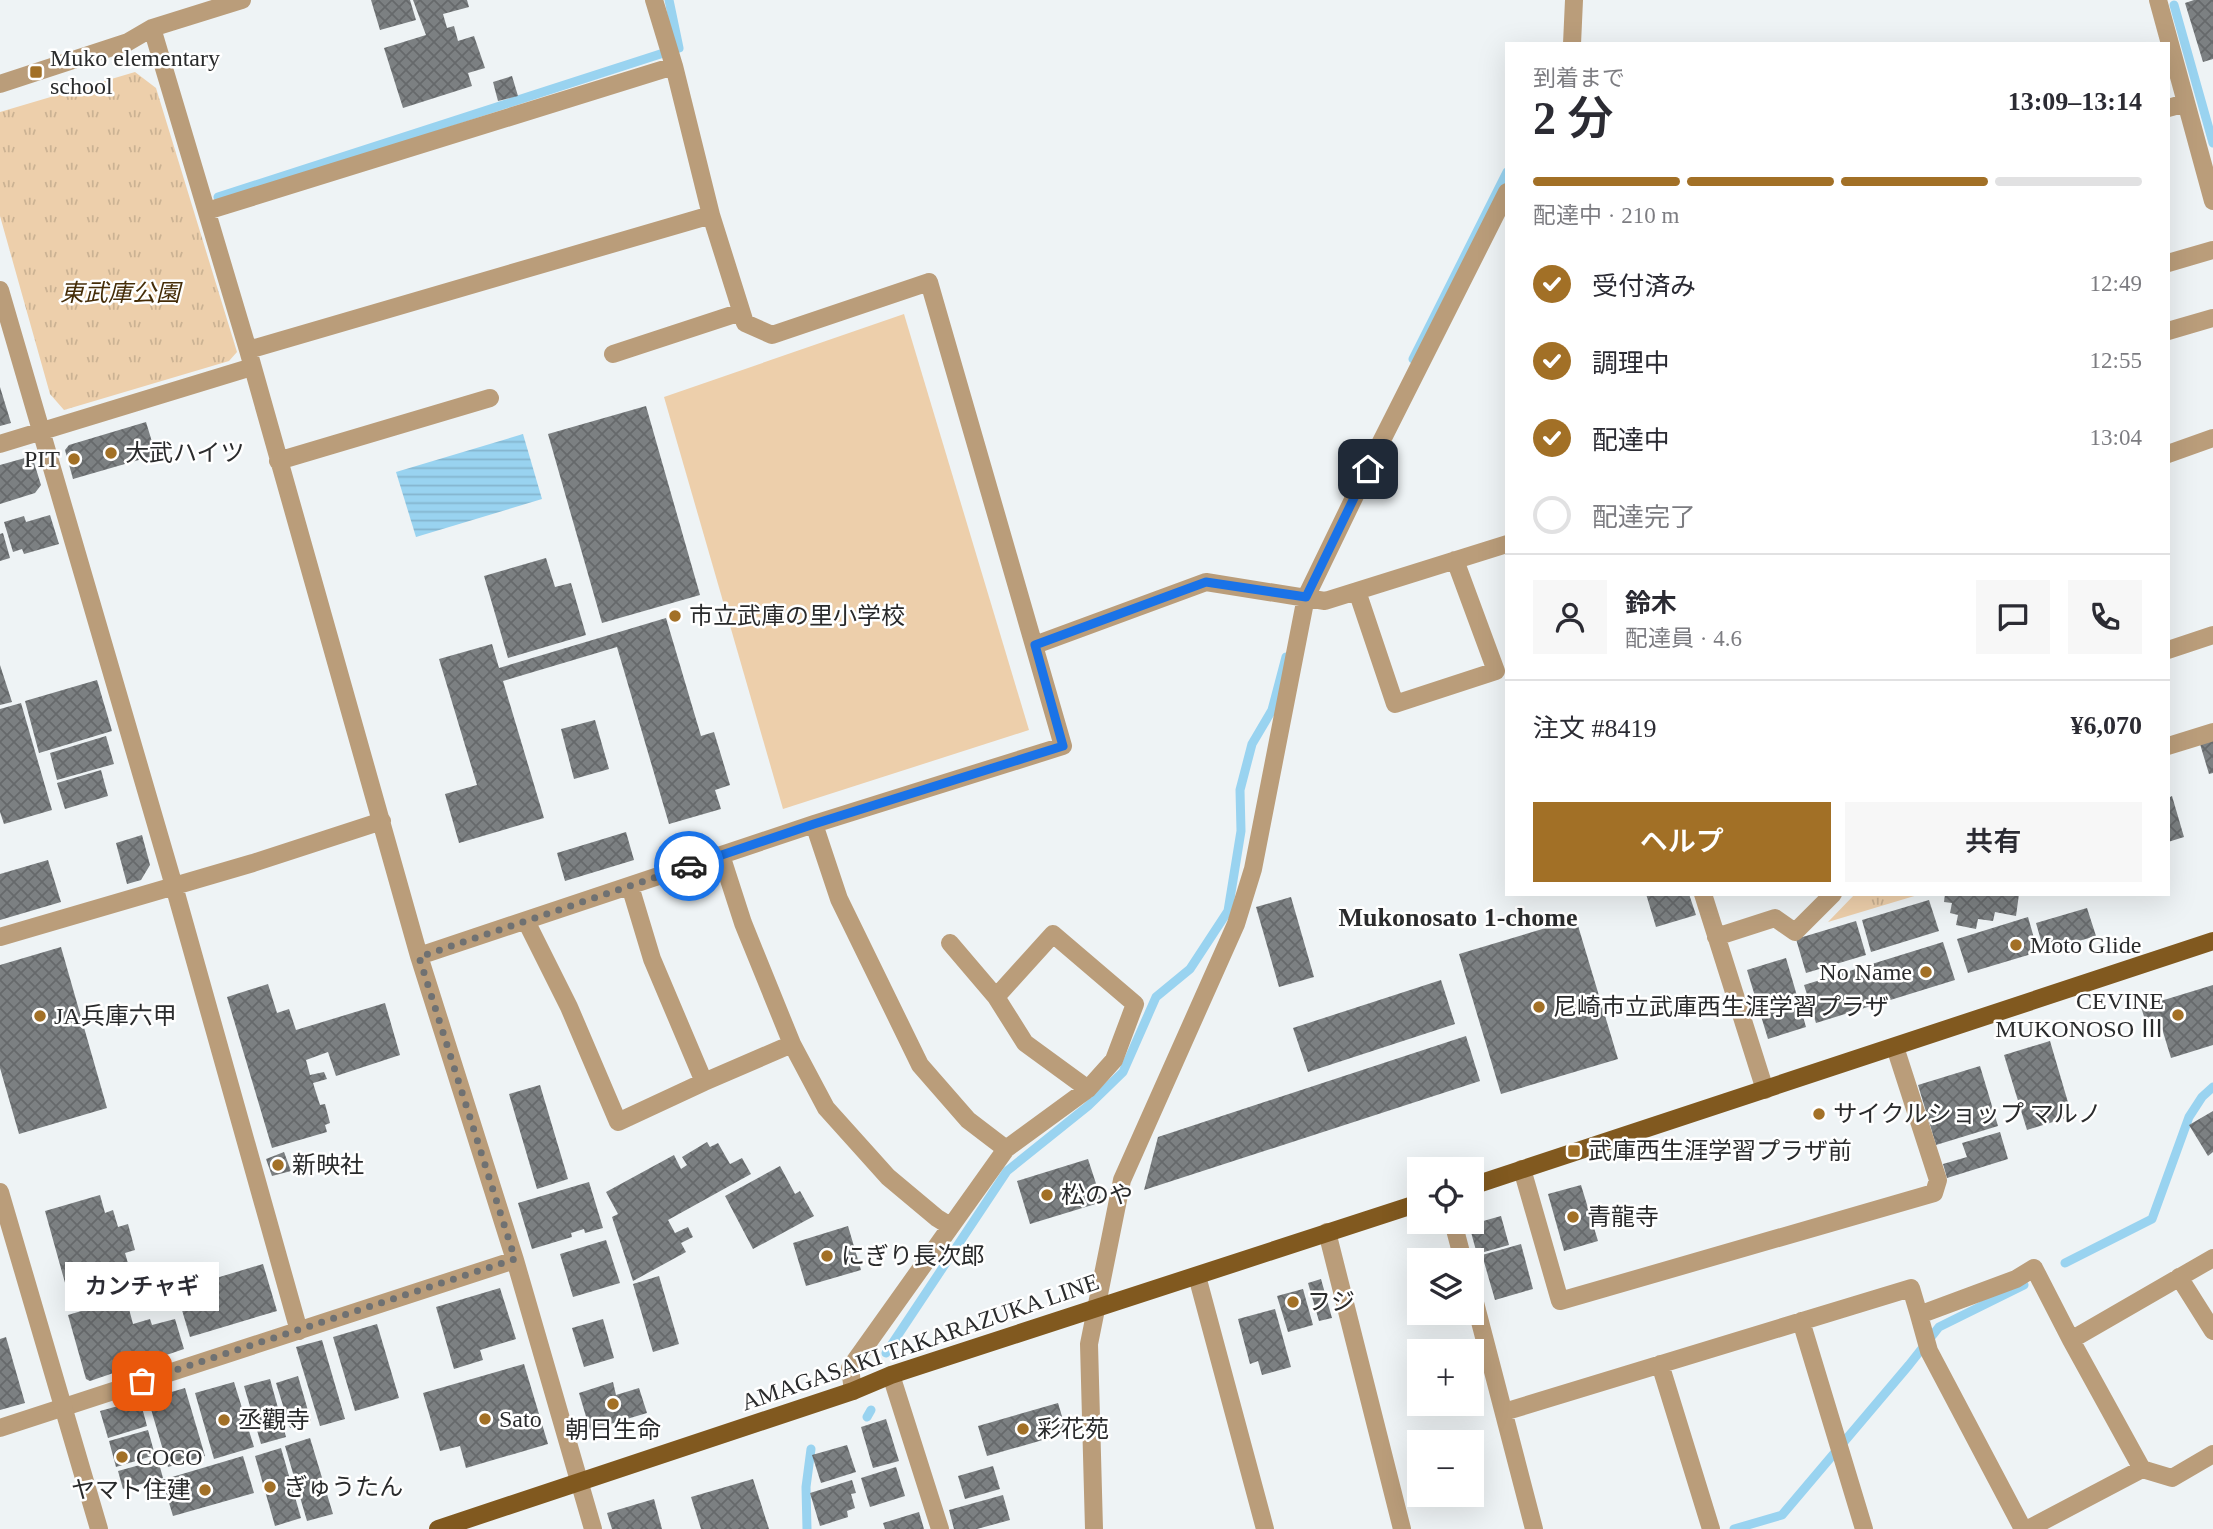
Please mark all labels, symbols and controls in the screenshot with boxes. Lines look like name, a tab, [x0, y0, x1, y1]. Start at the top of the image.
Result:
place label: Muko elementary school	[50, 45, 220, 99]
marker: Muko elementary school	[28, 64, 44, 80]
text: 到着まで	[1533, 66, 1625, 91]
text: 13:09–13:14	[2008, 87, 2142, 116]
text: 2 分	[1533, 93, 1614, 144]
text: 配達中 · 210 m	[1533, 203, 1679, 228]
icon: check	[1533, 265, 1571, 303]
text: 12:49	[2090, 271, 2142, 296]
text: 受付済み	[1592, 272, 1696, 301]
park label: 東武庫公園	[60, 280, 183, 306]
icon: check	[1533, 342, 1571, 380]
text: 12:55	[2090, 348, 2142, 373]
text: 調理中	[1592, 349, 1670, 378]
icon: check	[1533, 419, 1571, 457]
text: 13:04	[2090, 425, 2142, 450]
text: 配達中	[1592, 426, 1670, 455]
pin	[1338, 439, 1398, 499]
place label: 大武ハイツ	[125, 440, 245, 466]
marker: 大武ハイツ	[103, 445, 119, 461]
place label: PIT	[24, 446, 60, 472]
icon: home	[1349, 450, 1387, 488]
marker: PIT	[66, 451, 82, 467]
text: 配達完了	[1592, 503, 1696, 532]
button: person	[1533, 580, 1607, 654]
button: chat	[1976, 580, 2050, 654]
button: phone	[2068, 580, 2142, 654]
text: 鈴木	[1625, 589, 1677, 618]
place label: 市立武庫の里小学校	[689, 603, 905, 629]
marker: 市立武庫の里小学校	[667, 608, 683, 624]
text: 配達員 · 4.6	[1625, 626, 1742, 651]
text: ¥6,070	[2071, 711, 2142, 740]
text: 注文 #8419	[1533, 714, 1657, 743]
button: ヘルプ	[1533, 802, 1831, 882]
button: 共有	[1845, 802, 2142, 882]
courier	[654, 831, 724, 901]
icon: car	[670, 847, 708, 885]
district label: Mukonosato 1-chome	[1338, 903, 1578, 932]
place label: Moto Glide	[2030, 932, 2141, 958]
marker: Moto Glide	[2008, 937, 2024, 953]
place label: No Name	[1819, 959, 1912, 985]
marker: No Name	[1918, 964, 1934, 980]
place label: CEVINE MUKONOSO Ⅲ	[1995, 988, 2164, 1042]
place label: 尼崎市立武庫西生涯学習プラザ	[1553, 994, 1889, 1020]
marker: 尼崎市立武庫西生涯学習プラザ	[1531, 999, 1547, 1015]
place label: JA兵庫六甲	[54, 1003, 177, 1029]
marker: CEVINE MUKONOSO Ⅲ	[2170, 1007, 2186, 1023]
marker: JA兵庫六甲	[32, 1008, 48, 1024]
place label: サイクルショップ マルノ	[1833, 1101, 2102, 1127]
marker: サイクルショップ マルノ	[1811, 1106, 1827, 1122]
place label: 武庫西生涯学習プラザ前	[1588, 1138, 1852, 1164]
marker: 武庫西生涯学習プラザ前	[1566, 1143, 1582, 1159]
place label: 新映社	[292, 1152, 364, 1178]
marker: 新映社	[270, 1157, 286, 1173]
map controls	[1407, 1157, 1484, 1507]
button: locate	[1407, 1157, 1484, 1234]
place label: 松のや	[1061, 1182, 1133, 1208]
marker: 松のや	[1039, 1187, 1055, 1203]
place label: 青龍寺	[1587, 1204, 1659, 1230]
marker: 青龍寺	[1565, 1209, 1581, 1225]
place label: にぎり長次郎	[841, 1243, 985, 1269]
marker: にぎり長次郎	[819, 1248, 835, 1264]
button: layers	[1407, 1248, 1484, 1325]
callout: カンチャギ	[65, 1262, 219, 1311]
street label: AMAGASAKI TAKARAZUKA LINE	[738, 1268, 1102, 1416]
text: カンチャギ	[85, 1274, 199, 1299]
place label: フジ	[1307, 1289, 1355, 1315]
marker: フジ	[1285, 1294, 1301, 1310]
button: +	[1407, 1339, 1484, 1416]
pin	[112, 1351, 172, 1411]
icon: bag	[123, 1362, 161, 1400]
marker: 朝日生命	[605, 1396, 621, 1412]
place label: Sato	[499, 1406, 542, 1432]
place label: 丞觀寺	[238, 1407, 310, 1433]
marker: Sato	[477, 1411, 493, 1427]
marker: 丞觀寺	[216, 1412, 232, 1428]
place label: 彩花苑	[1037, 1416, 1109, 1442]
place label: 朝日生命	[565, 1417, 661, 1443]
marker: 彩花苑	[1015, 1421, 1031, 1437]
button: −	[1407, 1430, 1484, 1507]
place label: COCO	[136, 1444, 203, 1470]
marker: COCO	[114, 1449, 130, 1465]
place label: ぎゅうたん	[284, 1474, 403, 1500]
place label: ヤマト住建	[71, 1477, 191, 1503]
marker: ぎゅうたん	[262, 1479, 278, 1495]
marker: ヤマト住建	[197, 1482, 213, 1498]

